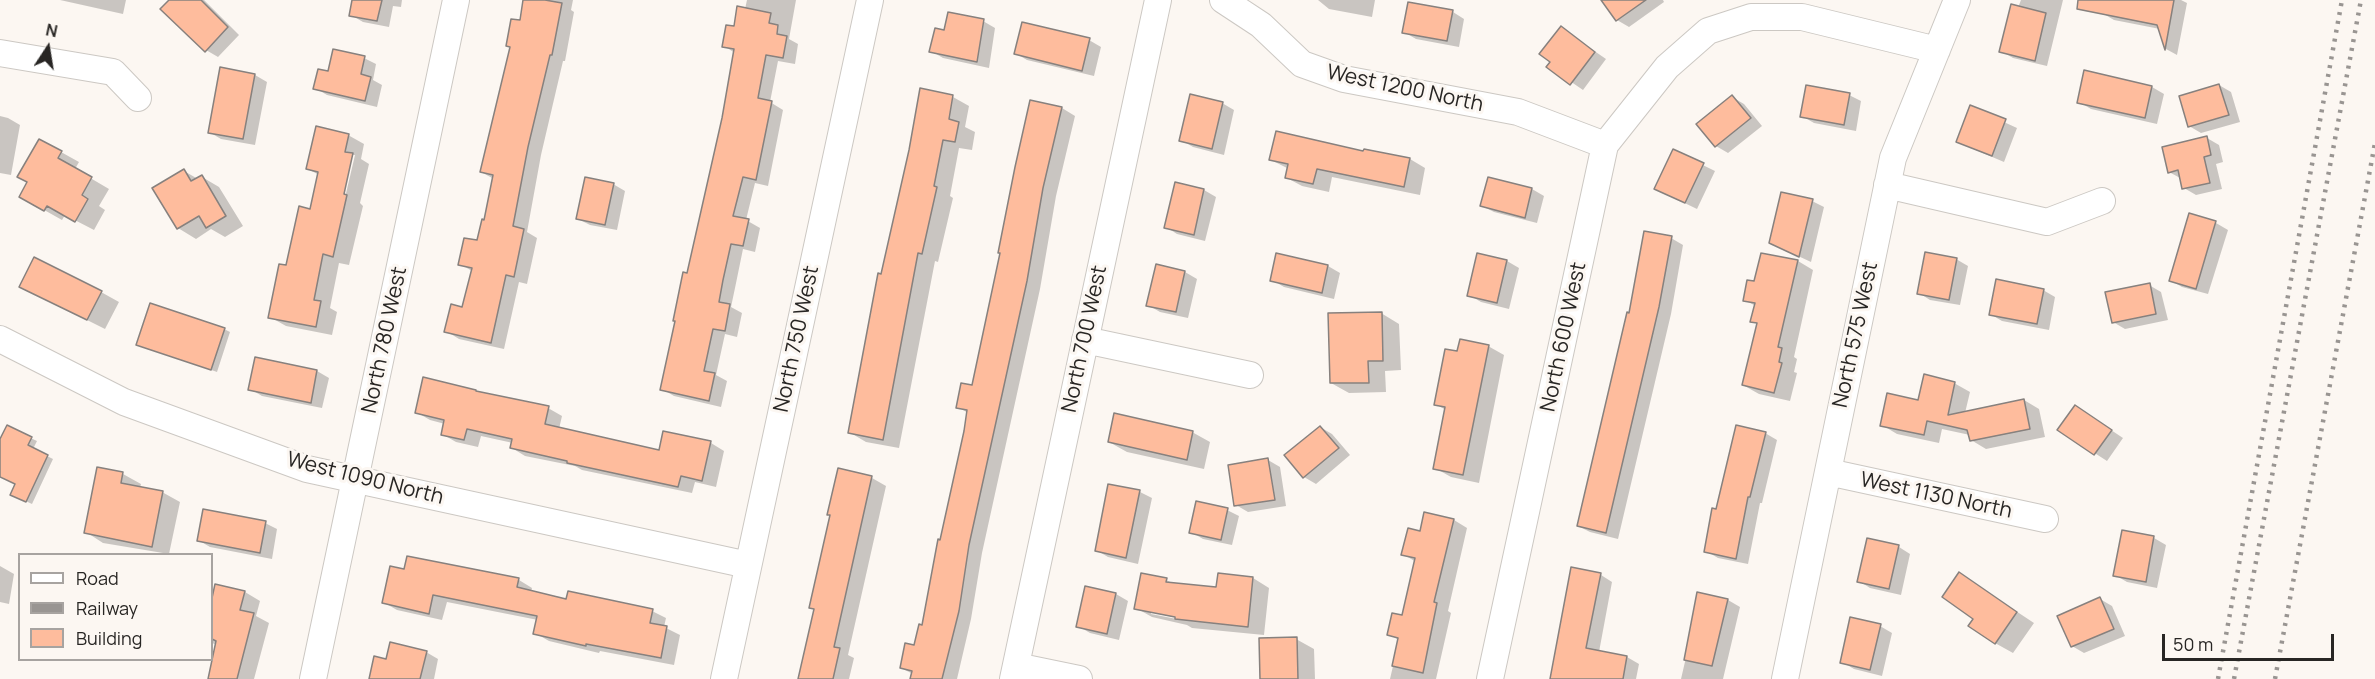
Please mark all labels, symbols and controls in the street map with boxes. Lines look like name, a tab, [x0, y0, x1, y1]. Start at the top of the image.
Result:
north arrow	[18, 18, 78, 78]
text: N	[44, 18, 60, 42]
street label: West 1200 North	[1324, 60, 1486, 118]
street label: North 600 West	[1536, 260, 1592, 414]
street label: North 575 West	[1828, 260, 1884, 410]
street label: North 750 West	[769, 263, 825, 415]
street label: North 700 West	[1057, 263, 1113, 415]
street label: North 780 West	[357, 264, 413, 416]
street label: West 1090 North	[284, 447, 446, 511]
street label: West 1130 North	[1858, 468, 2014, 524]
legend	[18, 553, 213, 661]
text: Road	[76, 566, 119, 590]
text: Railway	[76, 596, 138, 620]
scale bar	[2165, 622, 2338, 660]
text: Building	[76, 626, 142, 650]
text: 50 m	[2173, 632, 2213, 656]

